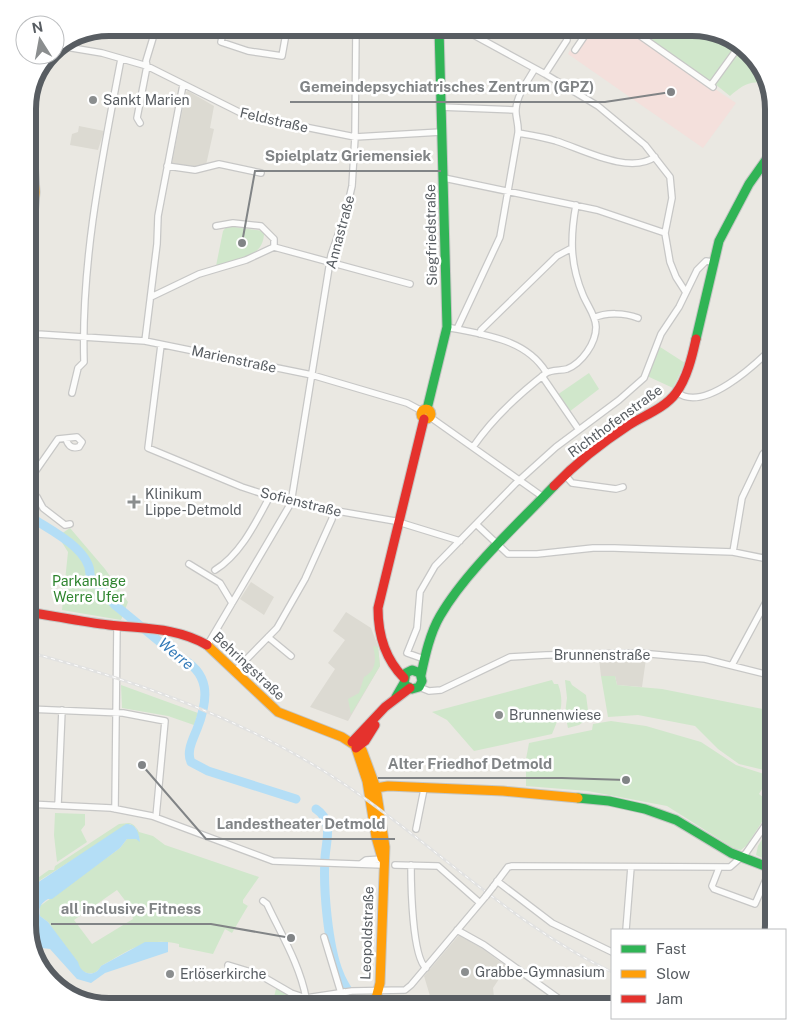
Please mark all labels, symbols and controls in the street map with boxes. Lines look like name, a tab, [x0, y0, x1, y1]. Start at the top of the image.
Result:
north arrow	[15, 15, 65, 65]
text: N	[31, 18, 44, 36]
callout: Gemeindepsychiatrisches Zentrum (GPZ)	[290, 72, 605, 102]
text: Gemeindepsychiatrisches Zentrum (GPZ)	[300, 78, 594, 95]
place label: Sankt Marien	[103, 92, 190, 108]
marker: Sankt Marien	[87, 94, 99, 106]
street label: Feldstraße	[238, 104, 310, 136]
callout: Spielplatz Griemensiek	[255, 141, 441, 171]
text: Spielplatz Griemensiek	[265, 147, 432, 164]
street label: Siegfriedstraße	[422, 184, 440, 286]
street label: Annastraße	[323, 194, 357, 270]
street label: Marienstraße	[190, 342, 278, 376]
street label: Richthofenstraße	[565, 382, 665, 460]
street label: Sofienstraße	[259, 484, 343, 520]
place label: Klinikum Lippe-Detmold	[145, 486, 242, 518]
marker: Klinikum Lippe-Detmold	[127, 495, 141, 509]
park label: Parkanlage Werre Ufer	[52, 573, 126, 605]
street label: Behringstraße	[210, 629, 288, 703]
water label: Werre	[155, 634, 197, 673]
street label: Brunnenstraße	[554, 647, 650, 663]
place label: Brunnenwiese	[509, 707, 601, 723]
marker: Brunnenwiese	[493, 709, 505, 721]
callout: Alter Friedhof Detmold	[378, 748, 562, 778]
text: Alter Friedhof Detmold	[388, 755, 552, 772]
callout: Landestheater Detmold	[206, 809, 395, 839]
text: Landestheater Detmold	[217, 815, 385, 832]
street label: Leopoldstraße	[357, 886, 377, 980]
callout: all inclusive Fitness	[51, 894, 211, 924]
text: all inclusive Fitness	[61, 900, 201, 917]
legend	[611, 929, 786, 1019]
text: Fast	[656, 940, 686, 957]
place label: Grabbe-Gymnasium	[475, 964, 605, 980]
text: Slow	[656, 965, 691, 982]
place label: Erlöserkirche	[180, 966, 267, 982]
marker: Grabbe-Gymnasium	[459, 966, 471, 978]
marker: Erlöserkirche	[164, 968, 176, 980]
text: Jam	[656, 990, 683, 1007]

